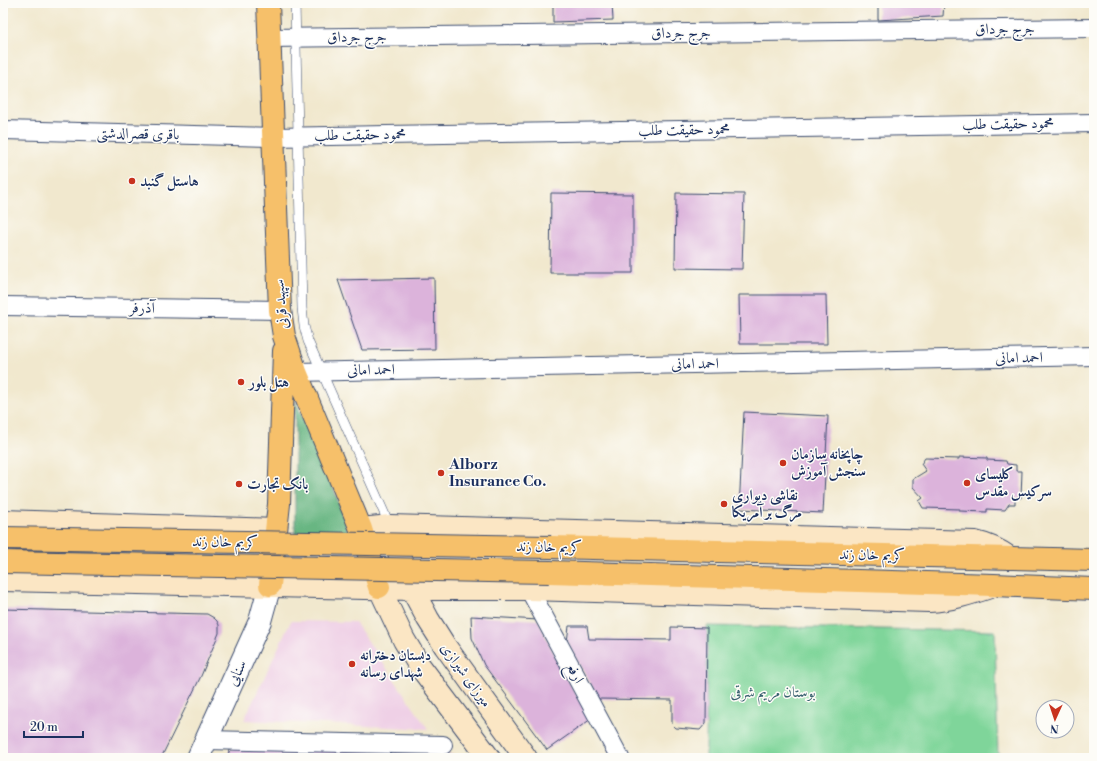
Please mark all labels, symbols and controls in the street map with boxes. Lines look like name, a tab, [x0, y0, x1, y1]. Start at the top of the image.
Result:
street label: جرج جرداق	[975, 19, 1035, 42]
street label: جرج جرداق	[651, 23, 711, 46]
street label: جرج جرداق	[327, 27, 387, 50]
street label: محمود حقیقت طلب	[962, 114, 1054, 134]
street label: محمود حقیقت طلب	[638, 120, 730, 140]
street label: باقری قصرالدشتی	[96, 124, 180, 145]
street label: محمود حقیقت طلب	[314, 125, 406, 145]
place label: هاستل گنبد	[140, 172, 199, 192]
marker: هاستل گنبد	[127, 176, 137, 186]
street label: سپهبد قرنی	[269, 278, 293, 330]
street label: آذرفر	[127, 298, 157, 318]
street label: احمد امانی	[995, 348, 1043, 368]
street label: احمد امانی	[671, 354, 719, 374]
street label: احمد امانی	[347, 360, 395, 380]
place label: هتل بلور	[247, 373, 289, 393]
marker: هتل بلور	[236, 377, 246, 387]
place label: چاپخانه سازمان سنجش آموزش	[791, 445, 866, 481]
place label: Alborz Insurance Co.	[448, 455, 546, 491]
marker: چاپخانه سازمان سنجش آموزش	[778, 458, 788, 468]
place label: کلیسای سرکیس مقدس	[975, 465, 1052, 502]
marker: Alborz Insurance Co.	[436, 468, 446, 478]
place label: بانک تجارت	[247, 475, 309, 494]
marker: کلیسای سرکیس مقدس	[962, 478, 972, 488]
marker: بانک تجارت	[234, 479, 244, 489]
place label: نقاشی دیواری مرگ بر آمریکا	[732, 486, 802, 522]
marker: نقاشی دیواری مرگ بر آمریکا	[719, 499, 729, 509]
street label: کریم خان زند	[192, 532, 258, 555]
street label: کریم خان زند	[516, 537, 582, 560]
street label: کریم خان زند	[839, 545, 905, 568]
street label: میرزای شیرازی	[436, 639, 496, 711]
place label: دبستان دخترانه شهدای رسانه	[360, 646, 431, 682]
street label: سنایی	[223, 657, 251, 689]
marker: دبستان دخترانه شهدای رسانه	[347, 659, 357, 669]
street label: ارفع	[558, 659, 588, 689]
park label: بوستان مریم شرقی	[730, 683, 816, 705]
north arrow	[1035, 699, 1075, 739]
scale bar	[24, 713, 83, 739]
text: 20 m	[30, 720, 58, 735]
text: N	[1050, 721, 1059, 735]

